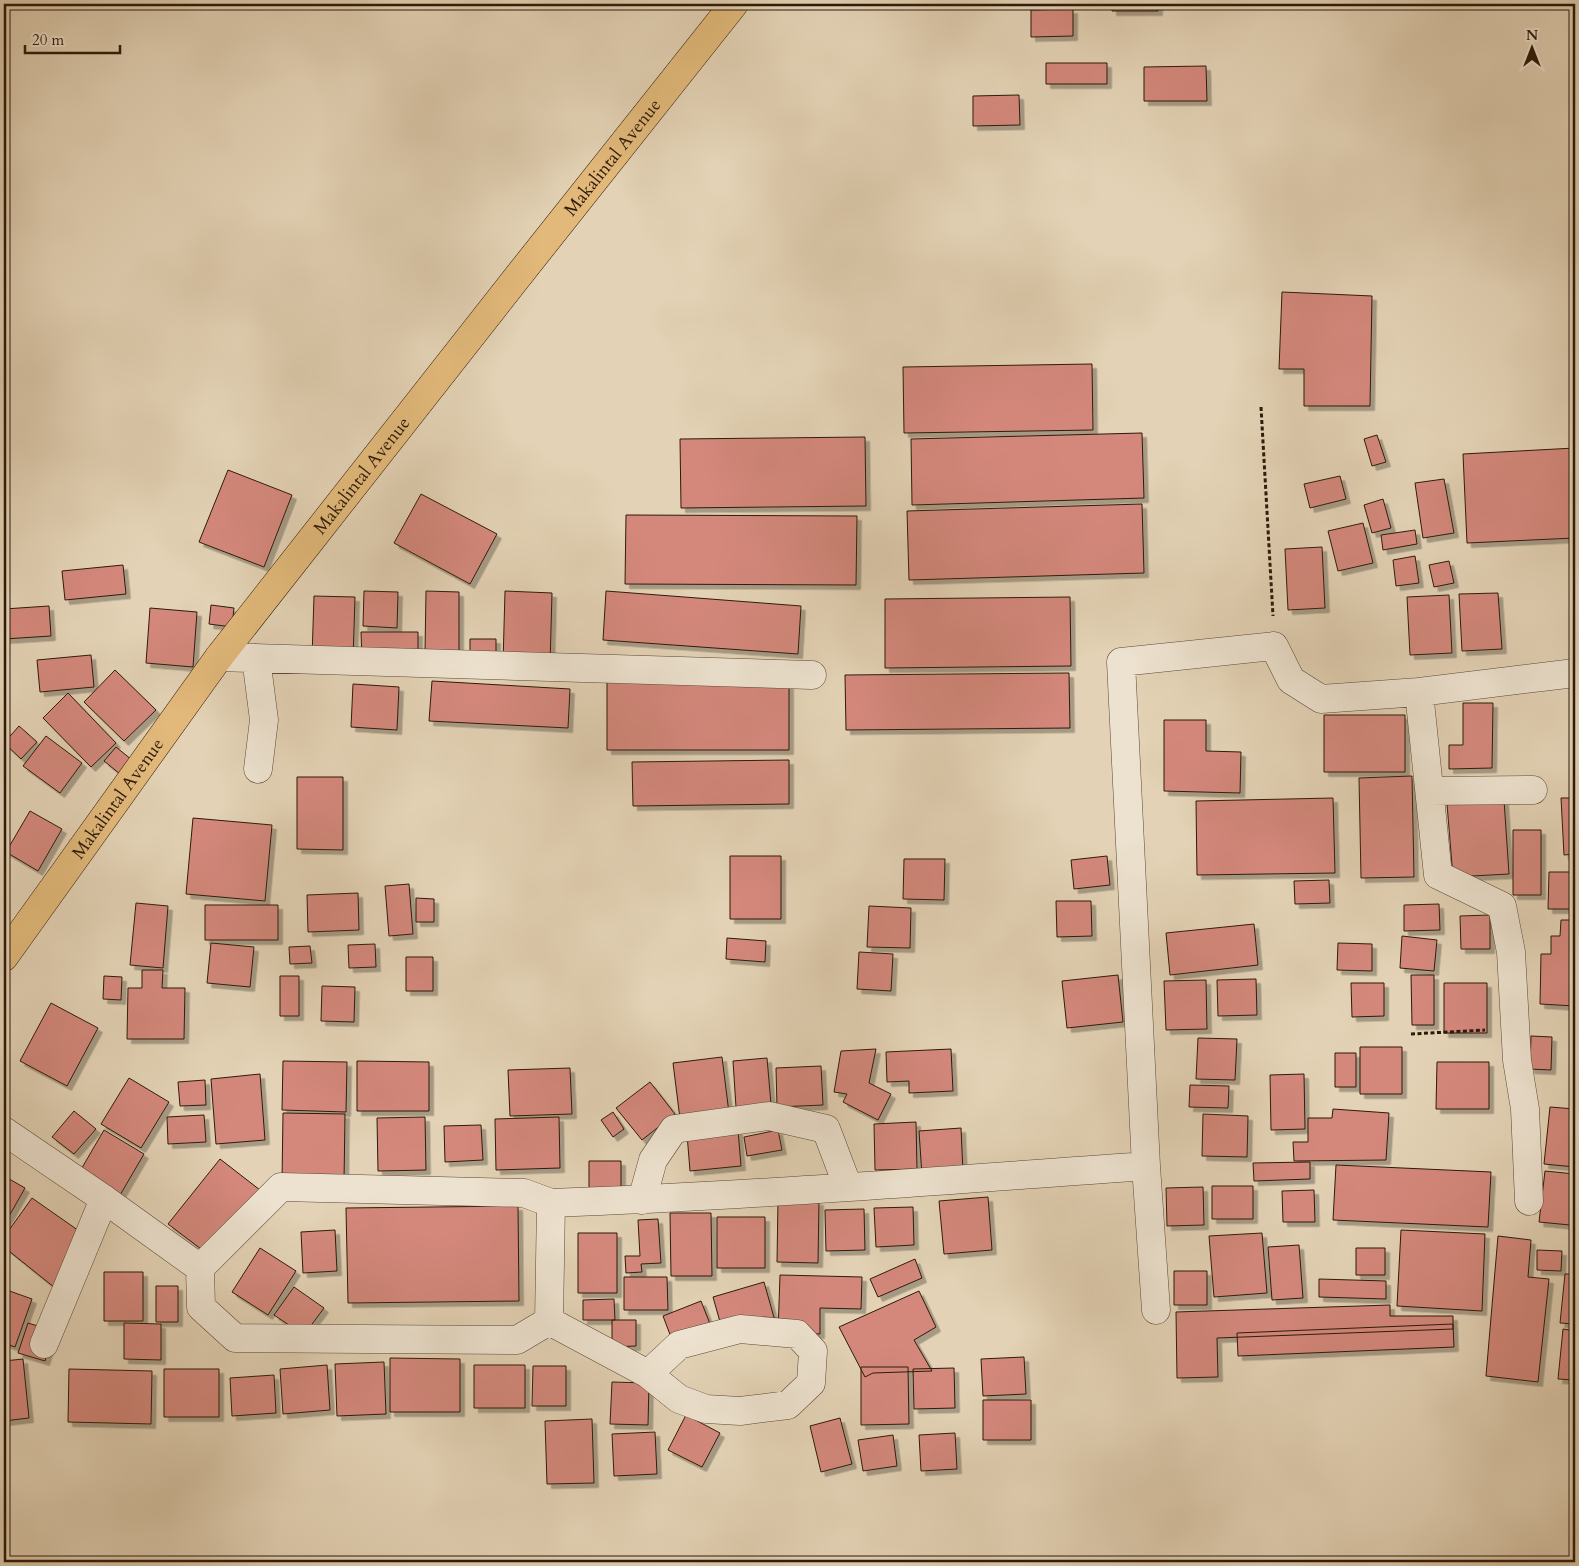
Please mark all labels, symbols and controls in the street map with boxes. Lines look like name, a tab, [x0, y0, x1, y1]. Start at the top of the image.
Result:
scale bar	[25, 22, 120, 54]
north arrow	[1506, 22, 1556, 72]
text: N	[1526, 26, 1538, 45]
text: 20 m	[32, 30, 64, 50]
street label: Makalintal Avenue	[558, 93, 667, 221]
street label: Makalintal Avenue	[308, 411, 416, 540]
street label: Makalintal Avenue	[66, 733, 170, 864]

